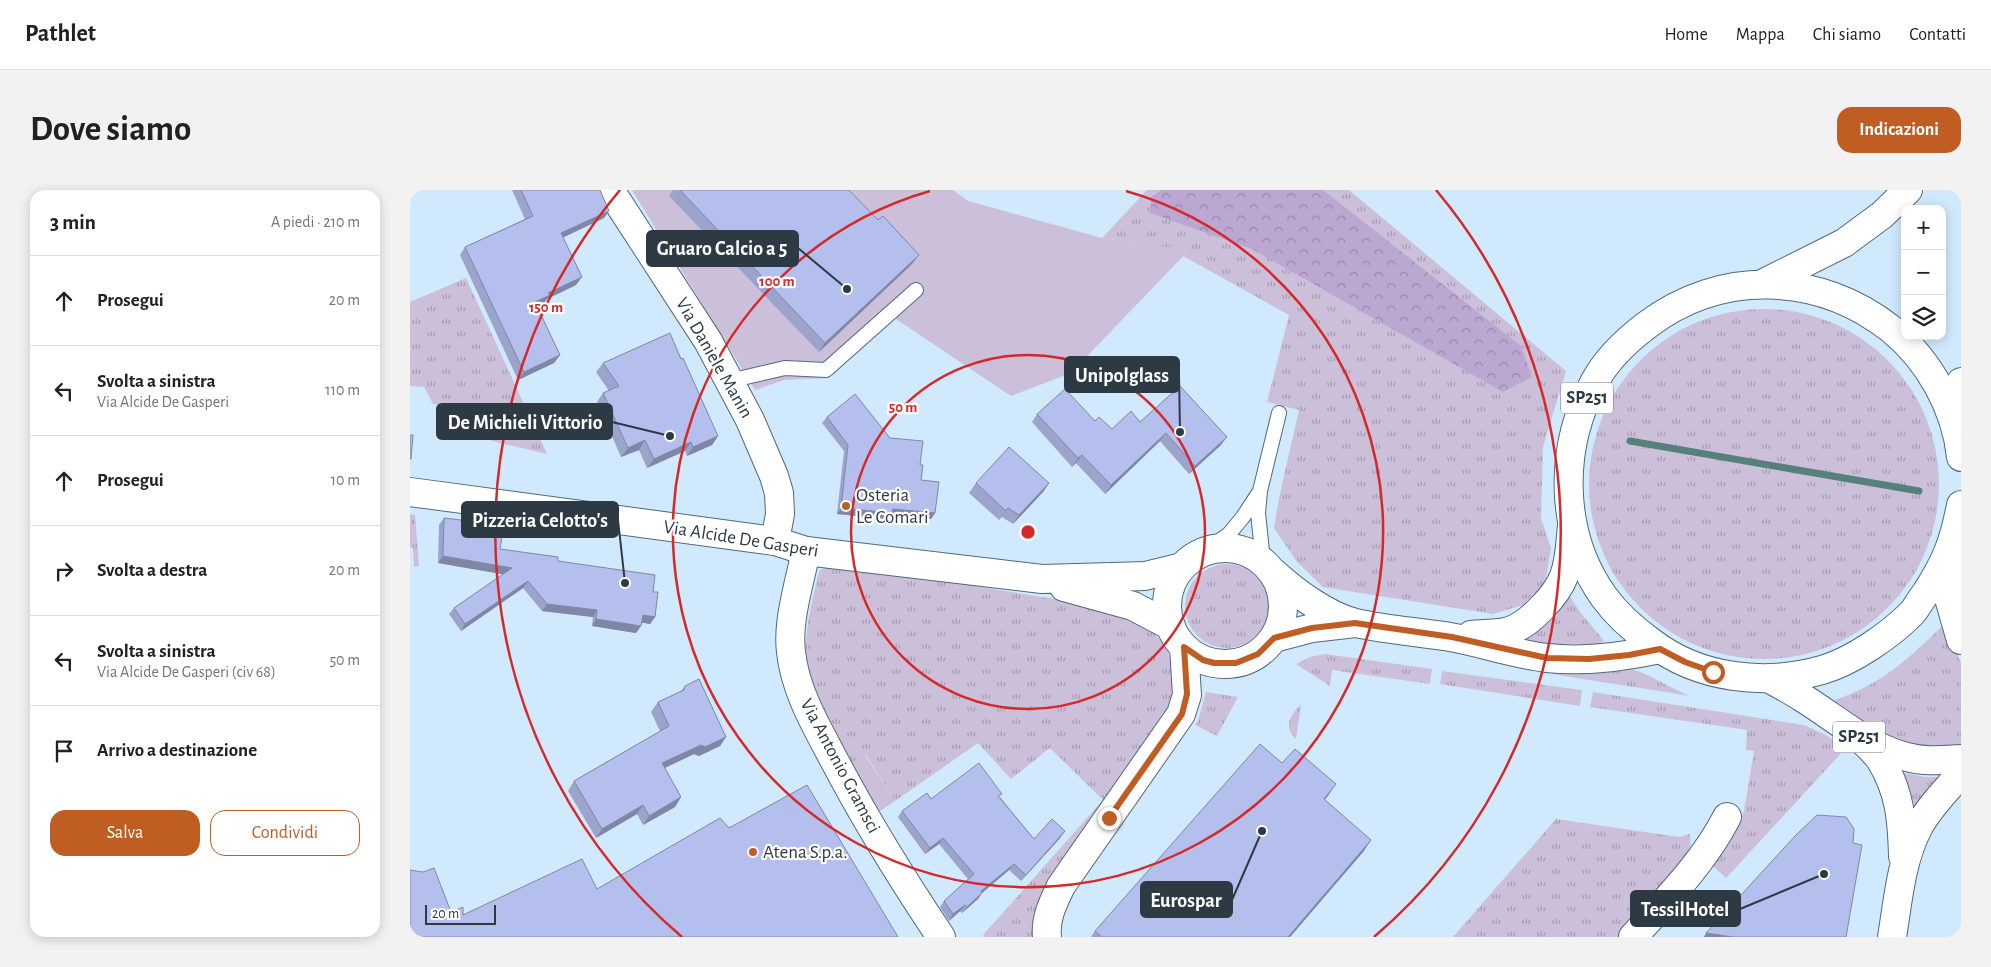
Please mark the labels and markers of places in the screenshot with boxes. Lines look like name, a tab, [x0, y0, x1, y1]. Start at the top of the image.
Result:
callout: Gruaro Calcio a 5	[647, 231, 798, 266]
callout: Unipolglass	[1065, 357, 1179, 392]
callout: De Michieli Vittorio	[437, 404, 612, 439]
place label: Osteria Le Comari	[856, 486, 929, 527]
marker: Osteria Le Comari	[840, 500, 852, 512]
callout: Pizzeria Celotto's	[462, 502, 618, 537]
centre of rings	[1019, 523, 1037, 541]
place label: Atena S.p.a.	[763, 843, 848, 862]
marker: Atena S.p.a.	[747, 846, 759, 858]
callout: Eurospar	[1141, 882, 1232, 917]
callout: TessilHotel	[1631, 891, 1740, 926]

